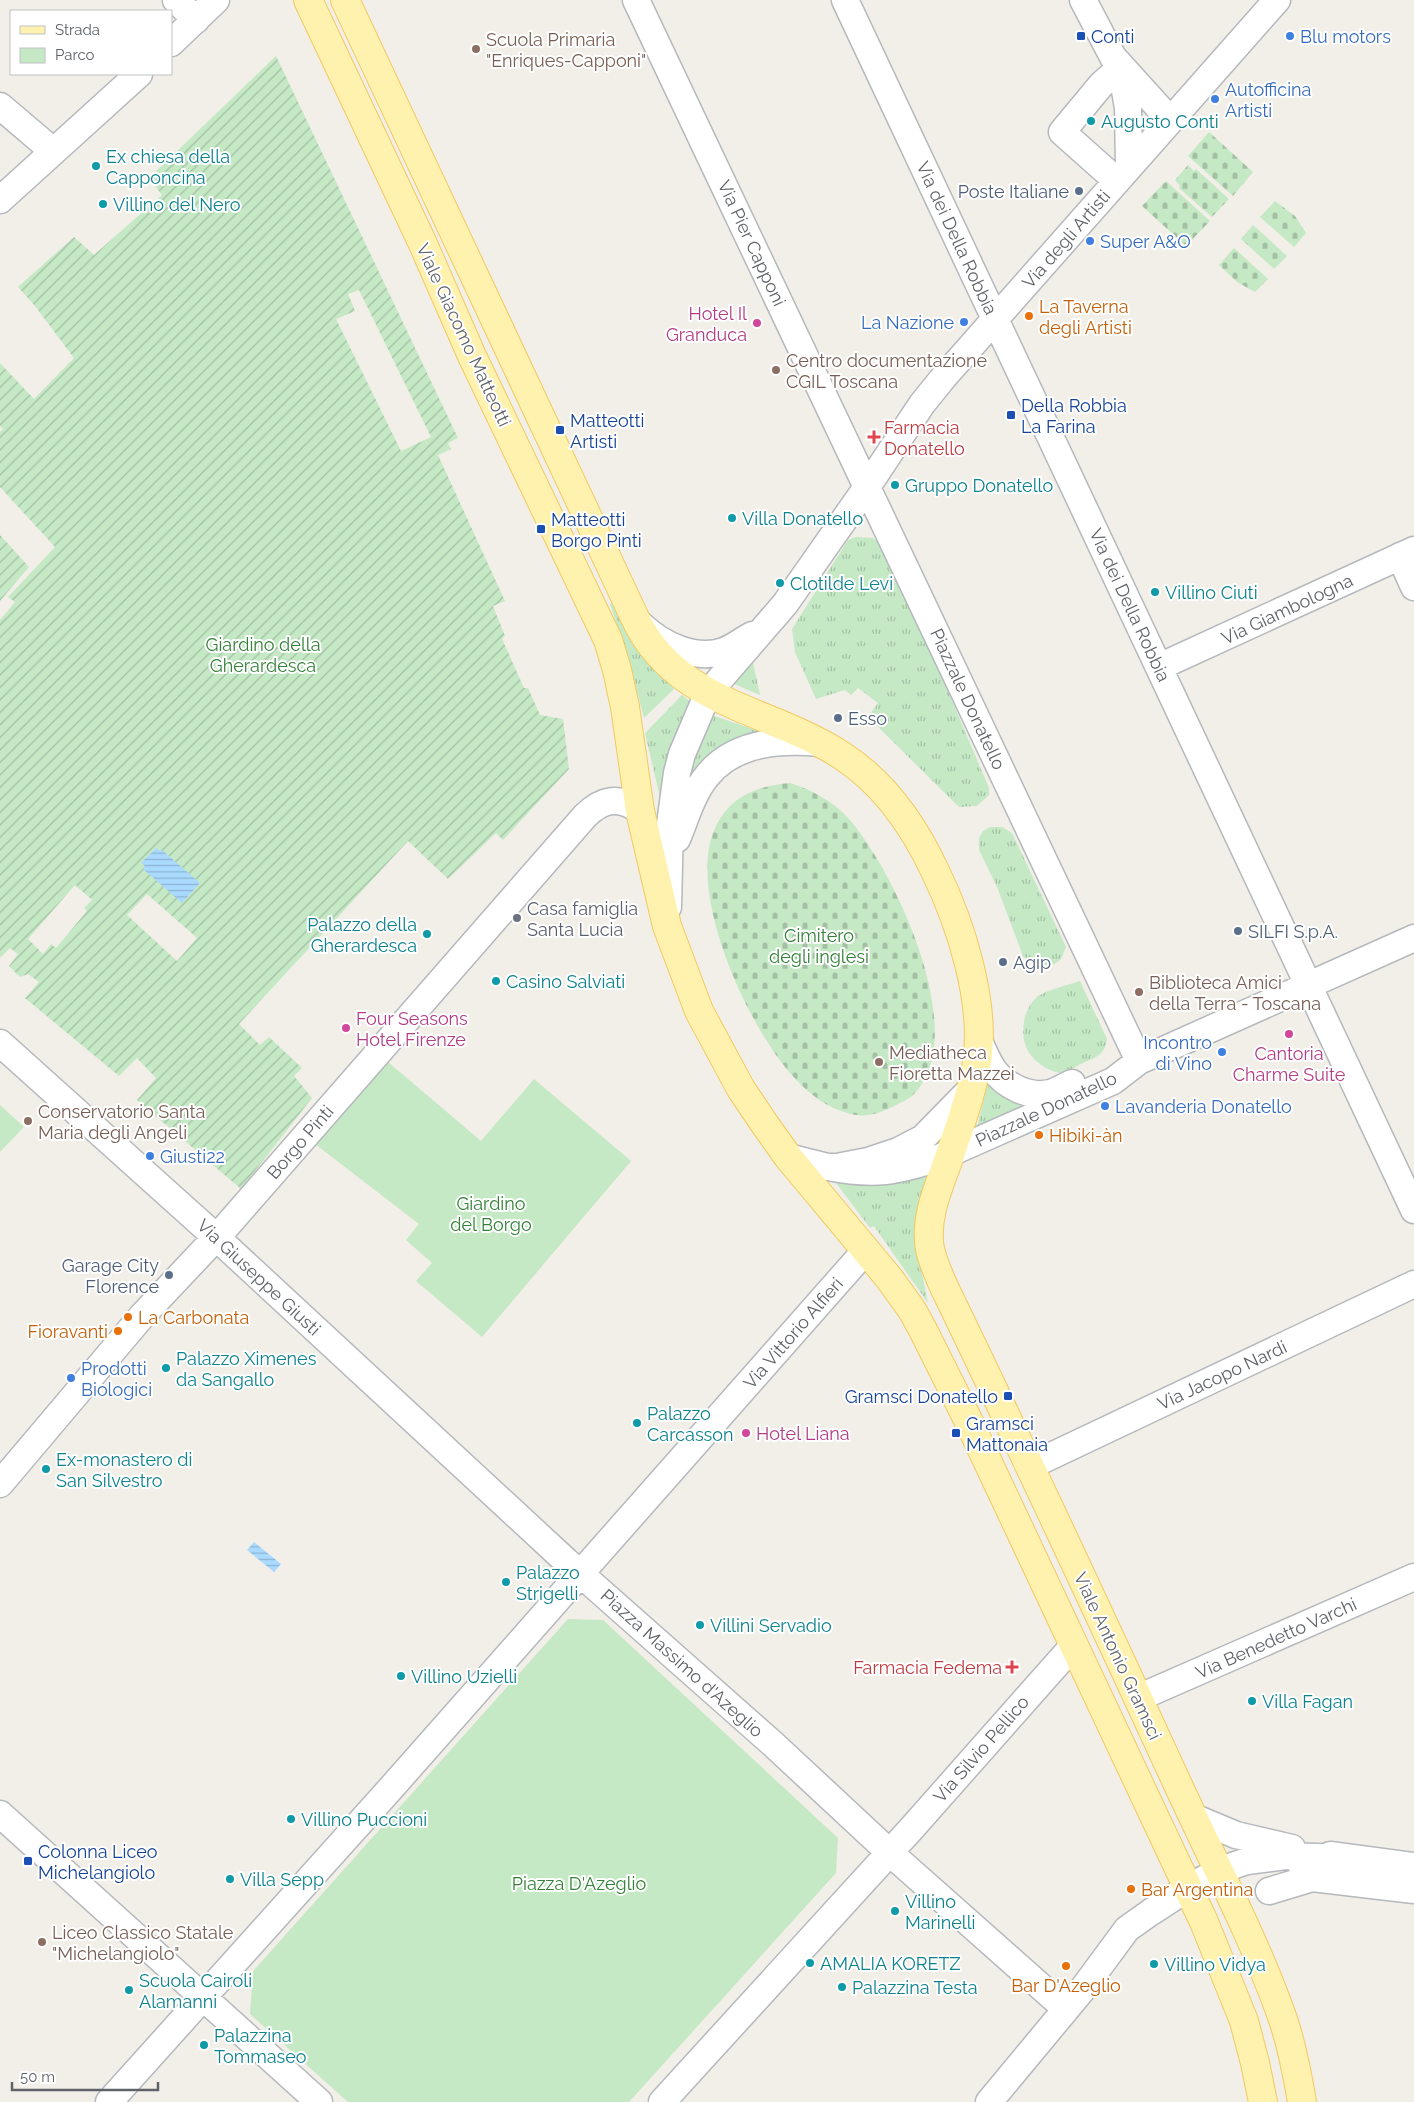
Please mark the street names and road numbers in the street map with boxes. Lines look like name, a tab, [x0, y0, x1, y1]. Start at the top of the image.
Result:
street label: Via dei Della Robbia	[912, 158, 1002, 318]
street label: Via Pier Capponi	[714, 177, 790, 309]
street label: Via degli Artisti	[1018, 186, 1114, 292]
street label: Viale Giacomo Matteotti	[412, 240, 516, 430]
street label: Via dei Della Robbia	[1085, 525, 1175, 685]
street label: Via Giambologna	[1218, 569, 1356, 649]
street label: Piazzale Donatello	[926, 625, 1010, 773]
street label: Piazzale Donatello	[972, 1067, 1120, 1151]
street label: Borgo Pinti	[262, 1101, 338, 1183]
street label: Via Giuseppe Giusti	[193, 1214, 325, 1340]
street label: Via Vittorio Alfieri	[739, 1273, 847, 1393]
street label: Via Jacopo Nardi	[1154, 1336, 1290, 1414]
street label: Viale Antonio Gramsci	[1070, 1569, 1166, 1743]
street label: Piazza Massimo d'Azeglio	[596, 1584, 768, 1742]
street label: Via Benedetto Varchi	[1192, 1593, 1360, 1683]
street label: Via Silvio Pellico	[929, 1691, 1033, 1807]

